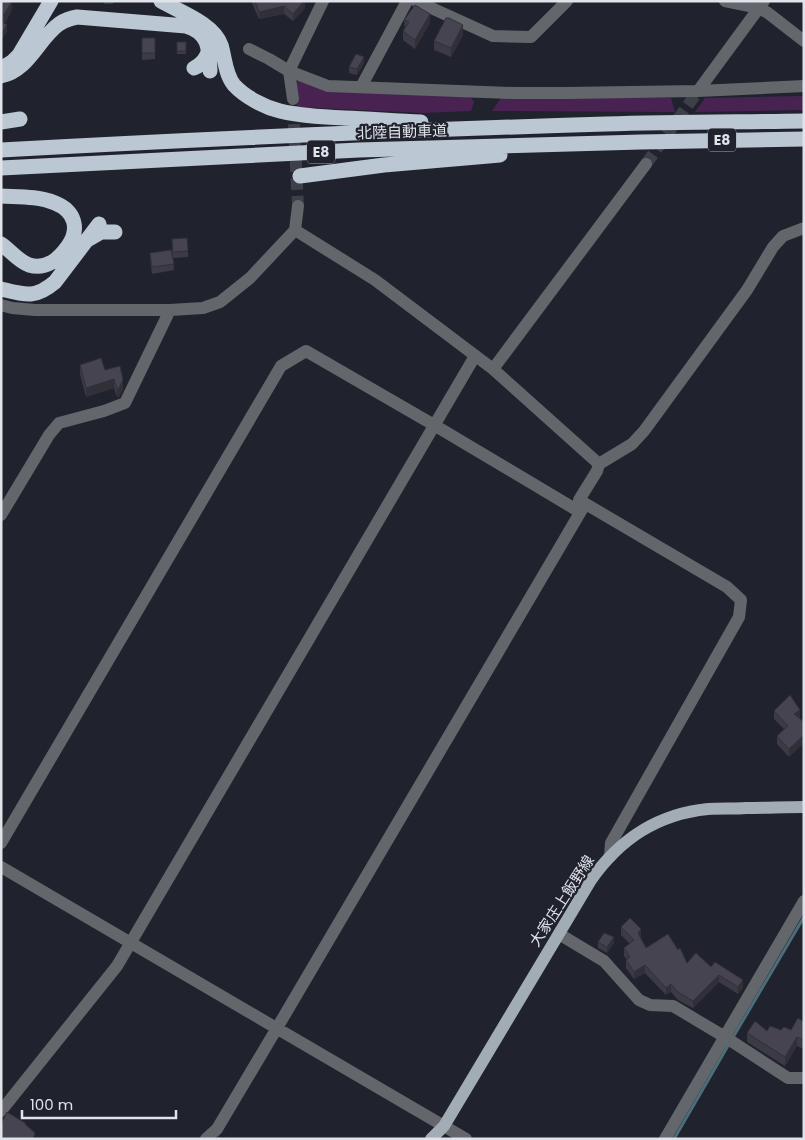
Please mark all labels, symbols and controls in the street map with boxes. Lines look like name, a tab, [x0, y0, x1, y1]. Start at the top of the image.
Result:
street label: 北陸自動車道	[357, 119, 447, 144]
road number: E8	[708, 128, 736, 152]
road number: E8	[307, 140, 335, 163]
street label: 大家庄上飯野線	[524, 851, 599, 950]
scale bar	[22, 1088, 176, 1120]
text: 100 m	[30, 1094, 73, 1115]

